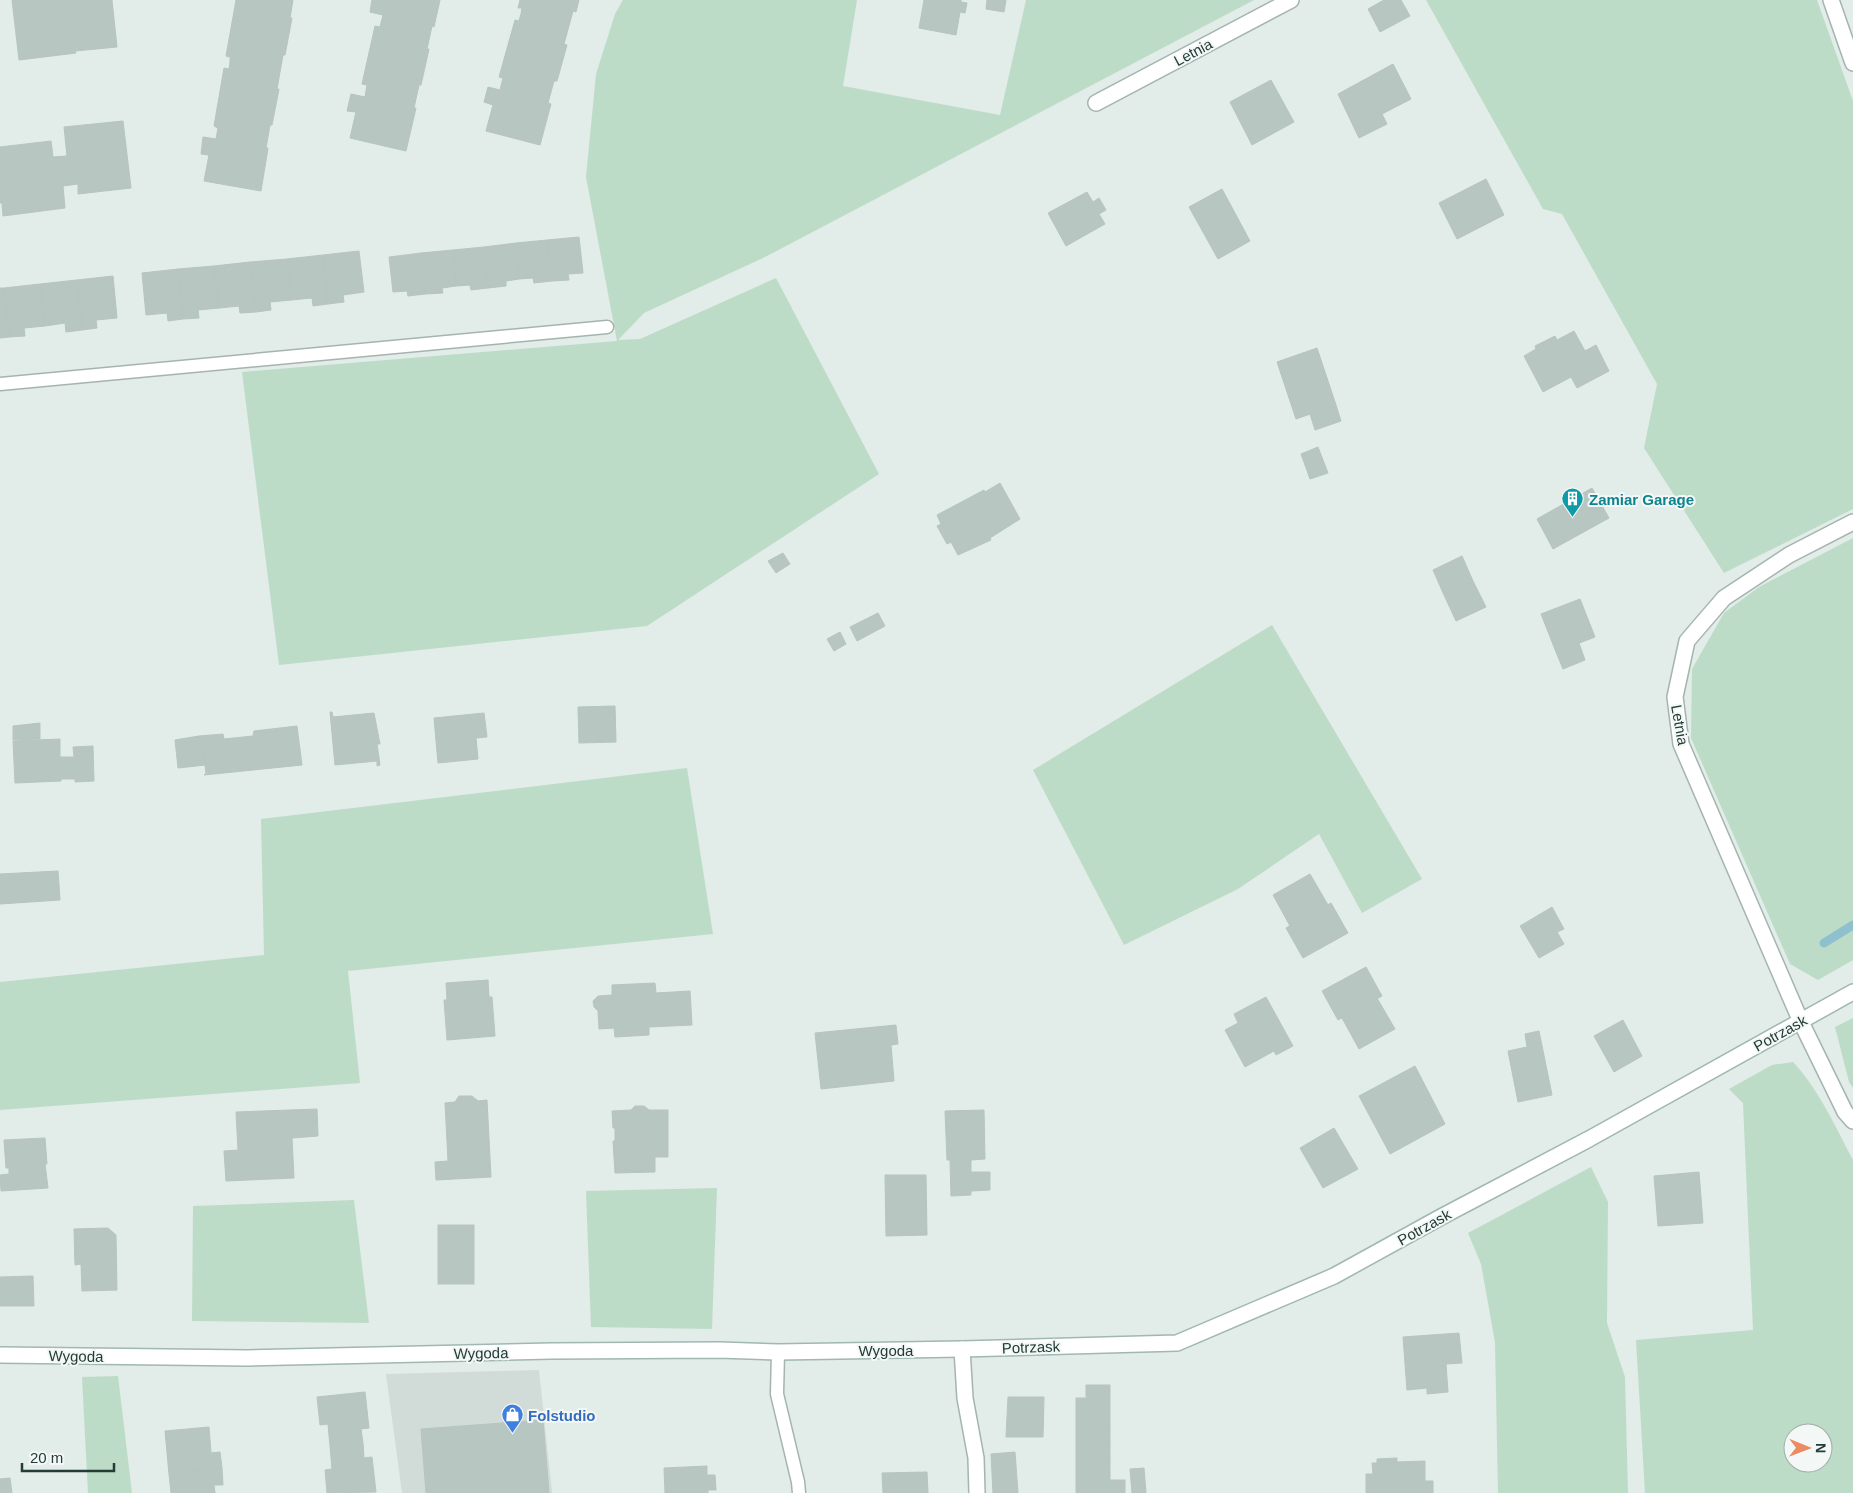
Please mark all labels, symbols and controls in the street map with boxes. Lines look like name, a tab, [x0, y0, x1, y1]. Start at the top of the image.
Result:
street label: Letnia	[1171, 35, 1216, 69]
building icon: Zamiar Garage	[1561, 487, 1585, 518]
place label: Zamiar Garage	[1589, 491, 1694, 508]
street label: Letnia	[1668, 703, 1692, 747]
street label: Potrzask	[1750, 1011, 1810, 1055]
street label: Potrzask	[1394, 1205, 1454, 1249]
street label: Potrzask	[1002, 1337, 1061, 1357]
street label: Wygoda	[859, 1342, 914, 1359]
street label: Wygoda	[453, 1344, 509, 1362]
street label: Wygoda	[48, 1347, 104, 1365]
shop icon: Folstudio	[500, 1403, 524, 1434]
place label: Folstudio	[528, 1407, 596, 1424]
north arrow	[1783, 1423, 1833, 1473]
scale bar	[22, 1440, 115, 1472]
text: N	[1813, 1443, 1829, 1453]
text: 20 m	[30, 1449, 63, 1466]

